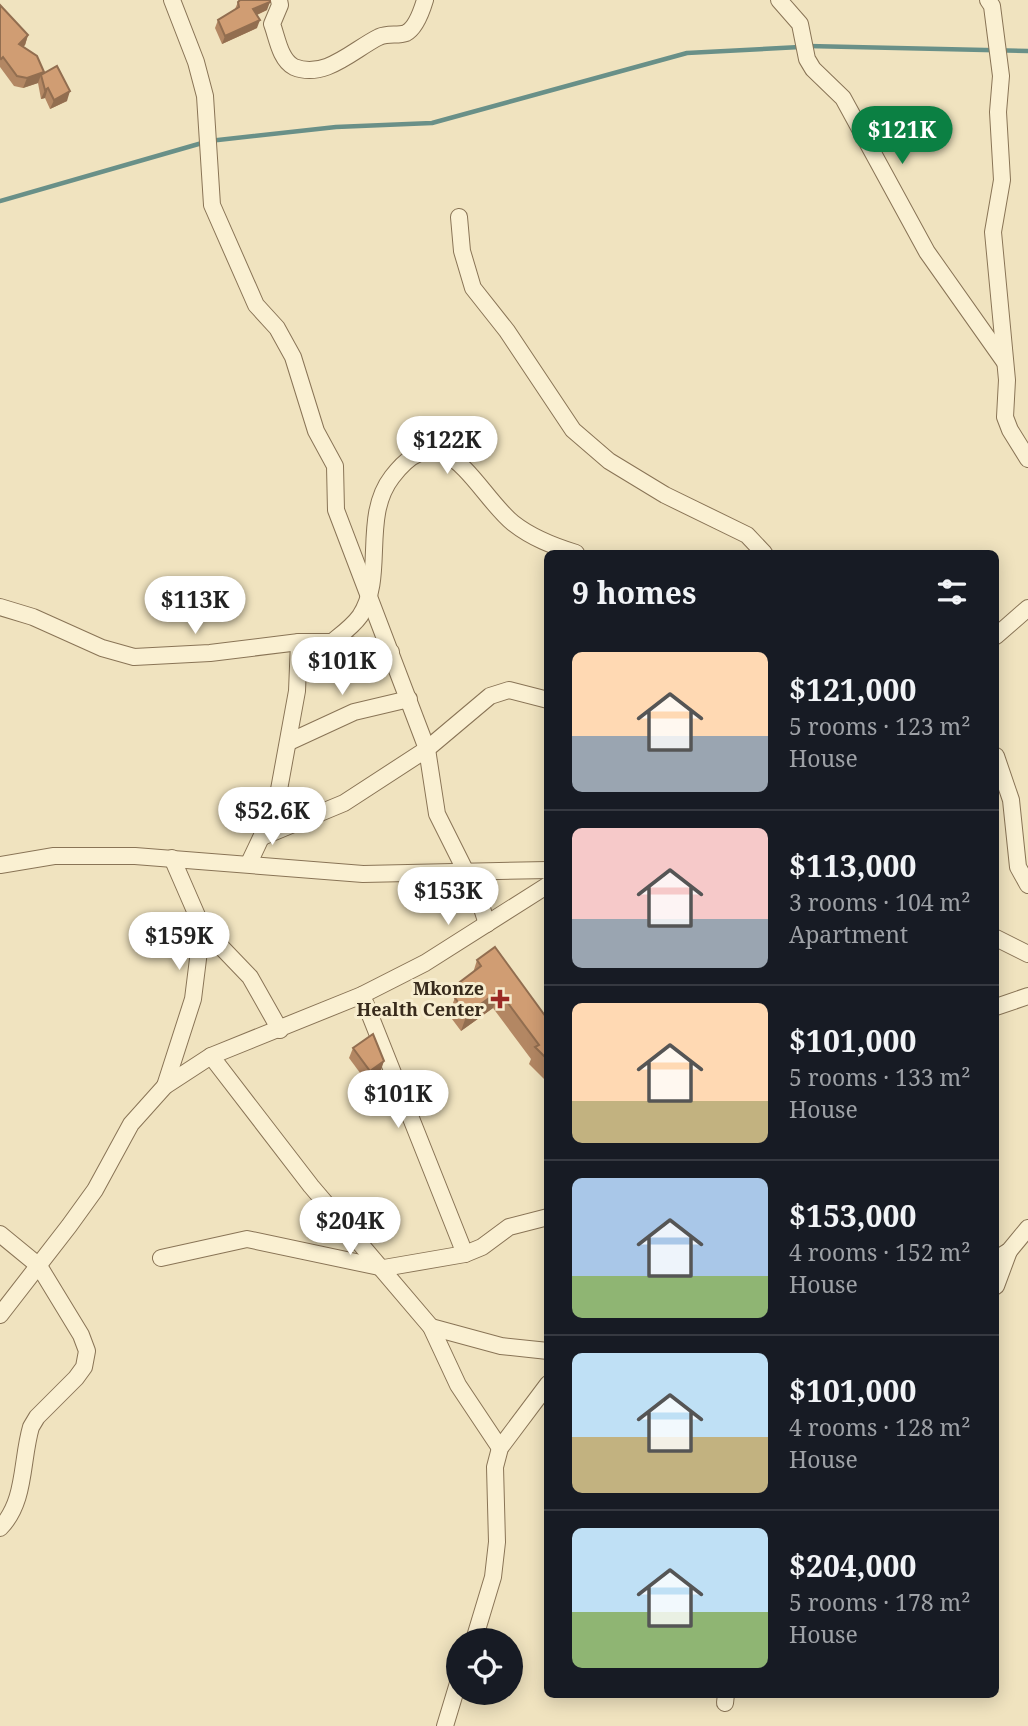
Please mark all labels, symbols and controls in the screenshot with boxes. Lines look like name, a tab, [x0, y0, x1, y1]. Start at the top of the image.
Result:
pin: $121K	[853, 106, 951, 166]
text: $121K	[868, 113, 936, 145]
pin: $122K	[398, 416, 496, 476]
text: $122K	[413, 423, 481, 455]
text: 9 homes	[572, 572, 696, 613]
icon: filters	[933, 573, 971, 611]
pin: $113K	[146, 576, 244, 636]
text: $113K	[161, 583, 229, 615]
pin: $101K	[293, 638, 391, 697]
text: $101K	[308, 644, 376, 676]
text: $121,000	[789, 669, 916, 710]
icon: home	[628, 680, 712, 764]
text: 5 rooms · 123 m²	[789, 710, 971, 742]
text: House	[789, 742, 858, 774]
pin: $52.6K	[215, 788, 329, 847]
text: $52.6K	[234, 794, 310, 826]
text: $113,000	[789, 845, 916, 886]
icon: home	[628, 856, 712, 940]
pin: $153K	[399, 867, 497, 927]
text: $153K	[414, 874, 482, 906]
text: 3 rooms · 104 m²	[789, 886, 971, 918]
pin: $159K	[130, 912, 228, 972]
text: Apartment	[789, 918, 908, 950]
text: $159K	[145, 919, 213, 951]
place label: Mkonze Health Center	[357, 976, 485, 1021]
marker: Mkonze Health Center	[490, 989, 510, 1009]
text: $101,000	[789, 1020, 916, 1061]
icon: home	[628, 1031, 712, 1115]
text: 5 rooms · 133 m²	[789, 1061, 971, 1093]
pin: $101K	[349, 1070, 447, 1130]
text: $101K	[364, 1077, 432, 1109]
text: House	[789, 1093, 858, 1125]
text: $153,000	[789, 1195, 916, 1236]
pin: $204K	[301, 1198, 399, 1257]
text: $204K	[316, 1204, 384, 1236]
icon: home	[628, 1206, 712, 1290]
text: 4 rooms · 152 m²	[789, 1236, 971, 1268]
text: House	[789, 1268, 858, 1300]
text: $101,000	[789, 1370, 916, 1411]
icon: home	[628, 1381, 712, 1465]
text: 4 rooms · 128 m²	[789, 1411, 971, 1443]
text: House	[789, 1443, 858, 1475]
text: $204,000	[789, 1545, 916, 1586]
icon: home	[628, 1556, 712, 1640]
text: 5 rooms · 178 m²	[789, 1586, 971, 1618]
text: House	[789, 1618, 858, 1650]
map controls	[446, 1628, 523, 1705]
button: locate	[446, 1628, 523, 1705]

